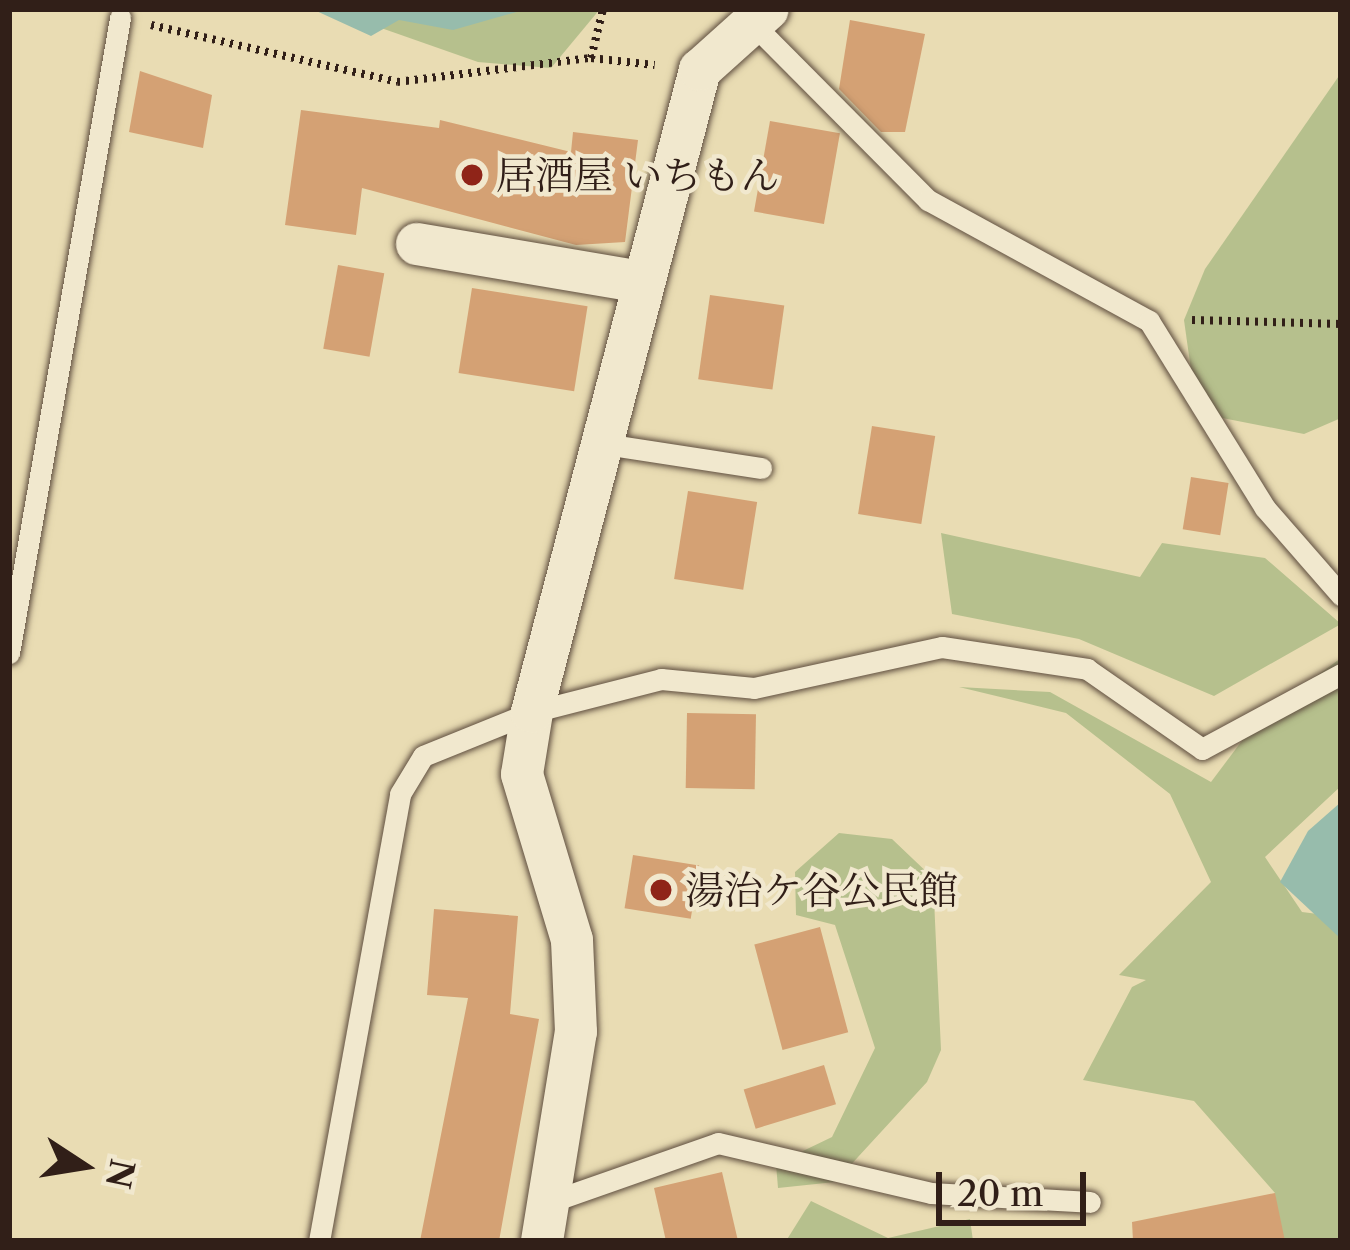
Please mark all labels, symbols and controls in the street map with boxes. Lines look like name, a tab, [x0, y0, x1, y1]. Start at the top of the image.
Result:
place label: 居酒屋 いちもん	[496, 152, 779, 198]
marker: 居酒屋 いちもん	[459, 162, 485, 188]
place label: 湯治ケ谷公民館	[685, 867, 958, 913]
marker: 湯治ケ谷公民館	[648, 877, 674, 903]
north arrow	[24, 1106, 144, 1226]
scale bar	[942, 1148, 1092, 1222]
text: N	[97, 1155, 143, 1192]
text: 20 m	[957, 1171, 1044, 1215]

